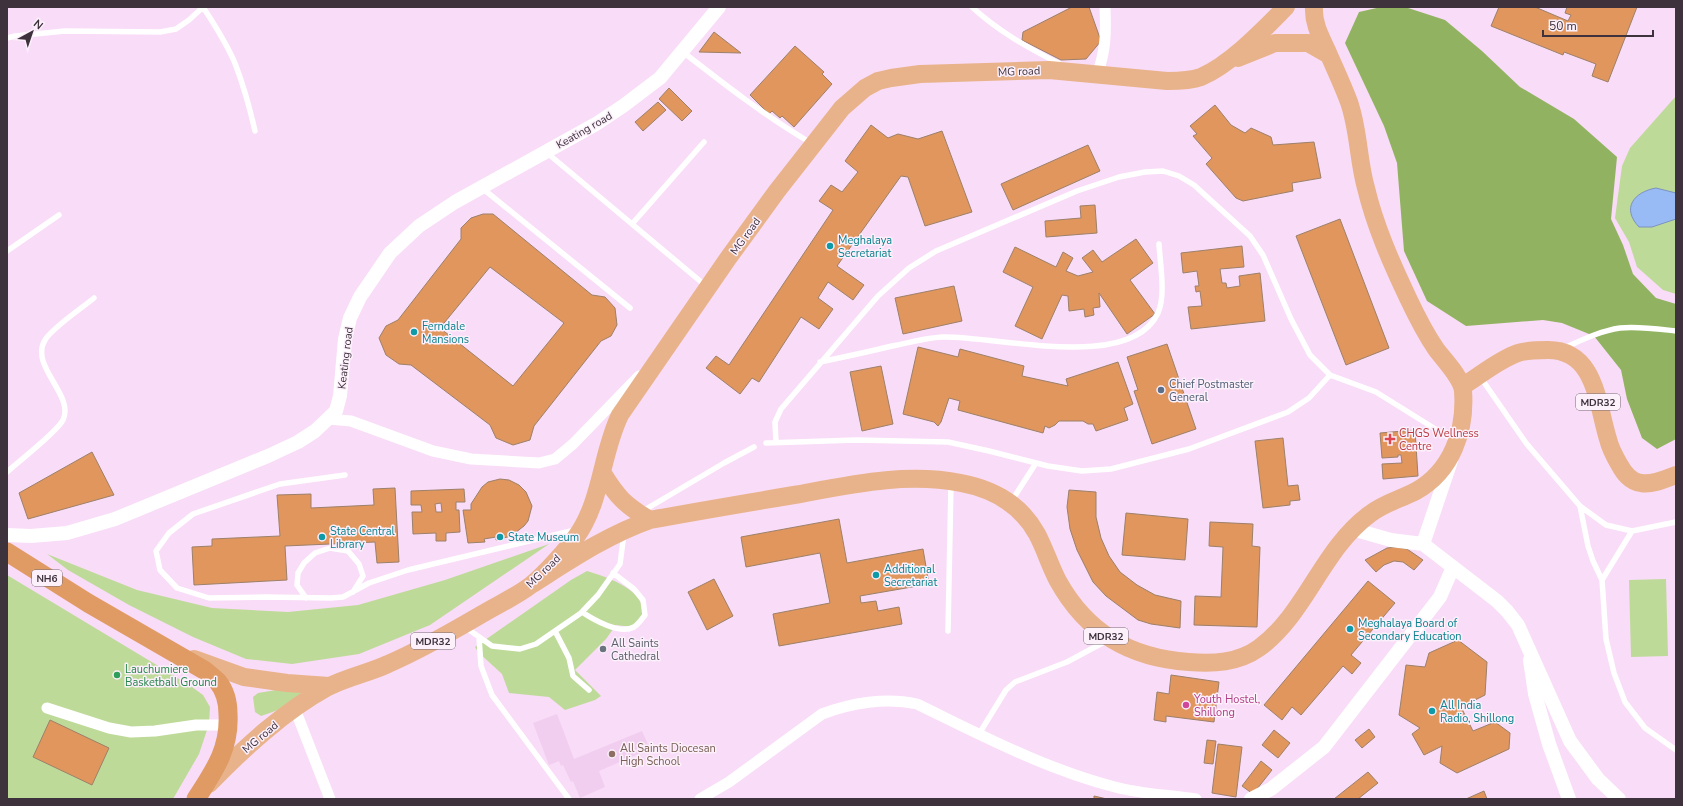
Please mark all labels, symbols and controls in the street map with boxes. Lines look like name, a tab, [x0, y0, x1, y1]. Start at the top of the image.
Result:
north arrow	[12, 12, 52, 52]
scale bar	[1543, 12, 1653, 38]
text: N	[30, 16, 46, 33]
text: 50 m	[1549, 18, 1577, 34]
street label: MG road	[998, 63, 1040, 80]
street label: Keating road	[553, 108, 615, 153]
street label: MG road	[727, 215, 764, 258]
place label: Meghalaya Secretariat	[838, 233, 892, 261]
marker: Meghalaya Secretariat	[825, 241, 835, 251]
place label: Ferndale Mansions	[422, 319, 469, 347]
street label: Keating road	[334, 326, 357, 390]
marker: Ferndale Mansions	[409, 327, 419, 337]
place label: Chief Postmaster General	[1169, 377, 1254, 405]
marker: Chief Postmaster General	[1156, 385, 1166, 395]
road number: MDR32	[1576, 394, 1620, 410]
place label: CHGS Wellness Centre	[1399, 426, 1479, 454]
marker: CHGS Wellness Centre	[1384, 433, 1396, 445]
place label: State Central Library	[330, 524, 396, 552]
place label: State Museum	[508, 530, 579, 545]
marker: State Central Library	[317, 532, 327, 542]
marker: State Museum	[495, 532, 505, 542]
street label: MG road	[523, 551, 564, 591]
place label: Additional Secretariat	[884, 562, 937, 590]
road number: NH6	[32, 570, 62, 586]
marker: Additional Secretariat	[871, 570, 881, 580]
place label: Meghalaya Board of Secondary Education	[1358, 616, 1462, 644]
marker: Meghalaya Board of Secondary Education	[1345, 624, 1355, 634]
road number: MDR32	[1084, 628, 1128, 644]
road number: MDR32	[411, 633, 455, 649]
place label: All Saints Cathedral	[611, 636, 660, 664]
marker: All Saints Cathedral	[598, 644, 608, 654]
place label: Lauchumiere Basketball Ground	[125, 662, 217, 690]
marker: Lauchumiere Basketball Ground	[112, 670, 122, 680]
place label: Youth Hostel, Shillong	[1193, 692, 1260, 720]
place label: All India Radio, Shillong	[1440, 698, 1514, 726]
marker: Youth Hostel, Shillong	[1181, 700, 1191, 710]
marker: All India Radio, Shillong	[1427, 706, 1437, 716]
street label: MG road	[239, 718, 281, 757]
place label: All Saints Diocesan High School	[620, 741, 716, 769]
marker: All Saints Diocesan High School	[607, 749, 617, 759]

